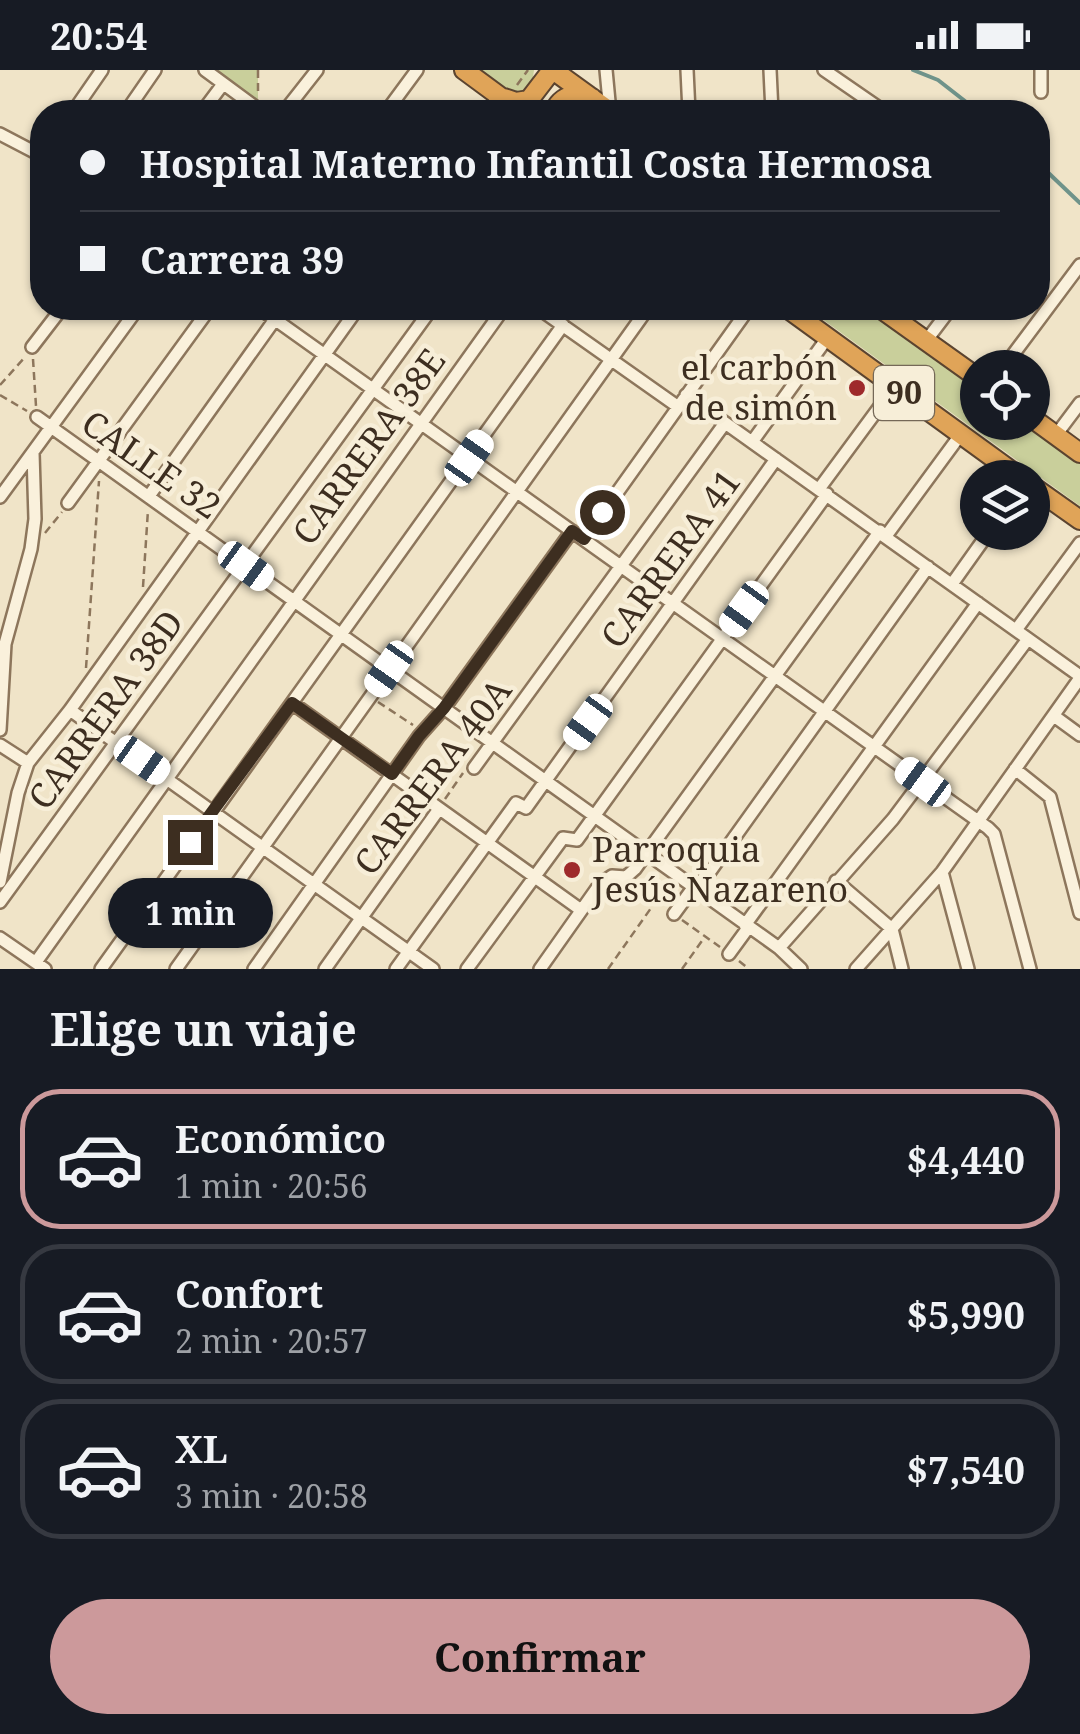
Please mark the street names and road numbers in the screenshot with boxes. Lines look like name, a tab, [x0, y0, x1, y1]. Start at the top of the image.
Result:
street label: CARRERA 38E	[281, 339, 455, 554]
road number: 90	[874, 366, 934, 420]
street label: CALLE 32	[73, 399, 231, 529]
street label: CARRERA 41	[589, 459, 750, 657]
street label: CARRERA 38D	[17, 600, 193, 818]
street label: CARRERA 40A	[342, 668, 521, 884]

